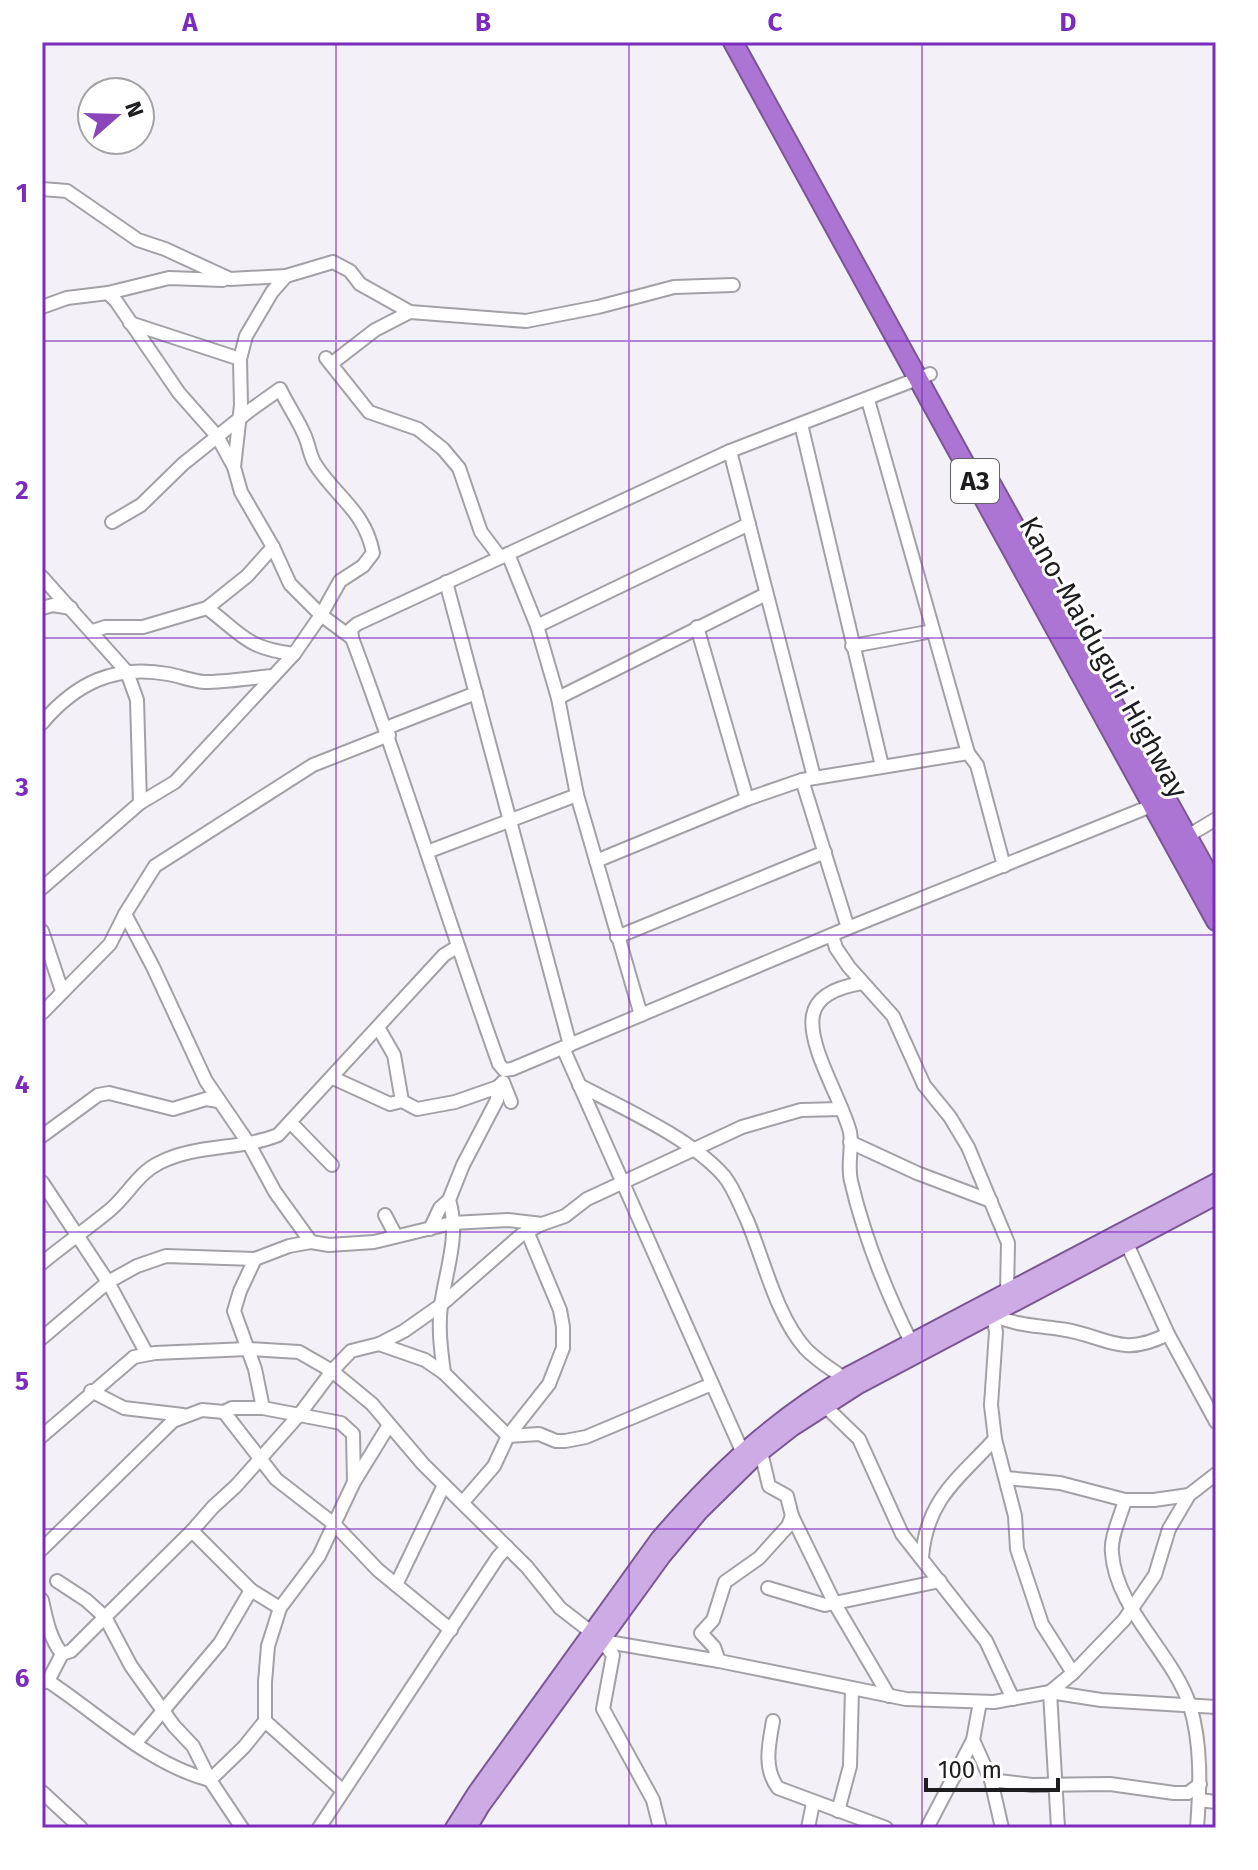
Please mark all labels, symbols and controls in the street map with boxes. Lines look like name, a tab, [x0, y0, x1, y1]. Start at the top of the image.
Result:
text: A	[181, 7, 198, 38]
text: B	[475, 7, 491, 38]
text: C	[768, 7, 783, 38]
text: D	[1060, 7, 1077, 38]
north arrow	[76, 76, 156, 156]
text: N	[119, 98, 150, 121]
text: 1	[16, 178, 28, 209]
road number: A3	[951, 459, 999, 503]
text: 2	[15, 475, 29, 506]
street label: Kano-Maiduguri Highway	[1012, 511, 1195, 804]
text: 3	[14, 772, 29, 803]
text: 4	[15, 1069, 30, 1100]
text: 5	[15, 1366, 29, 1397]
text: 6	[15, 1663, 30, 1694]
scale bar	[926, 1742, 1058, 1792]
text: 100 m	[938, 1756, 1002, 1784]

